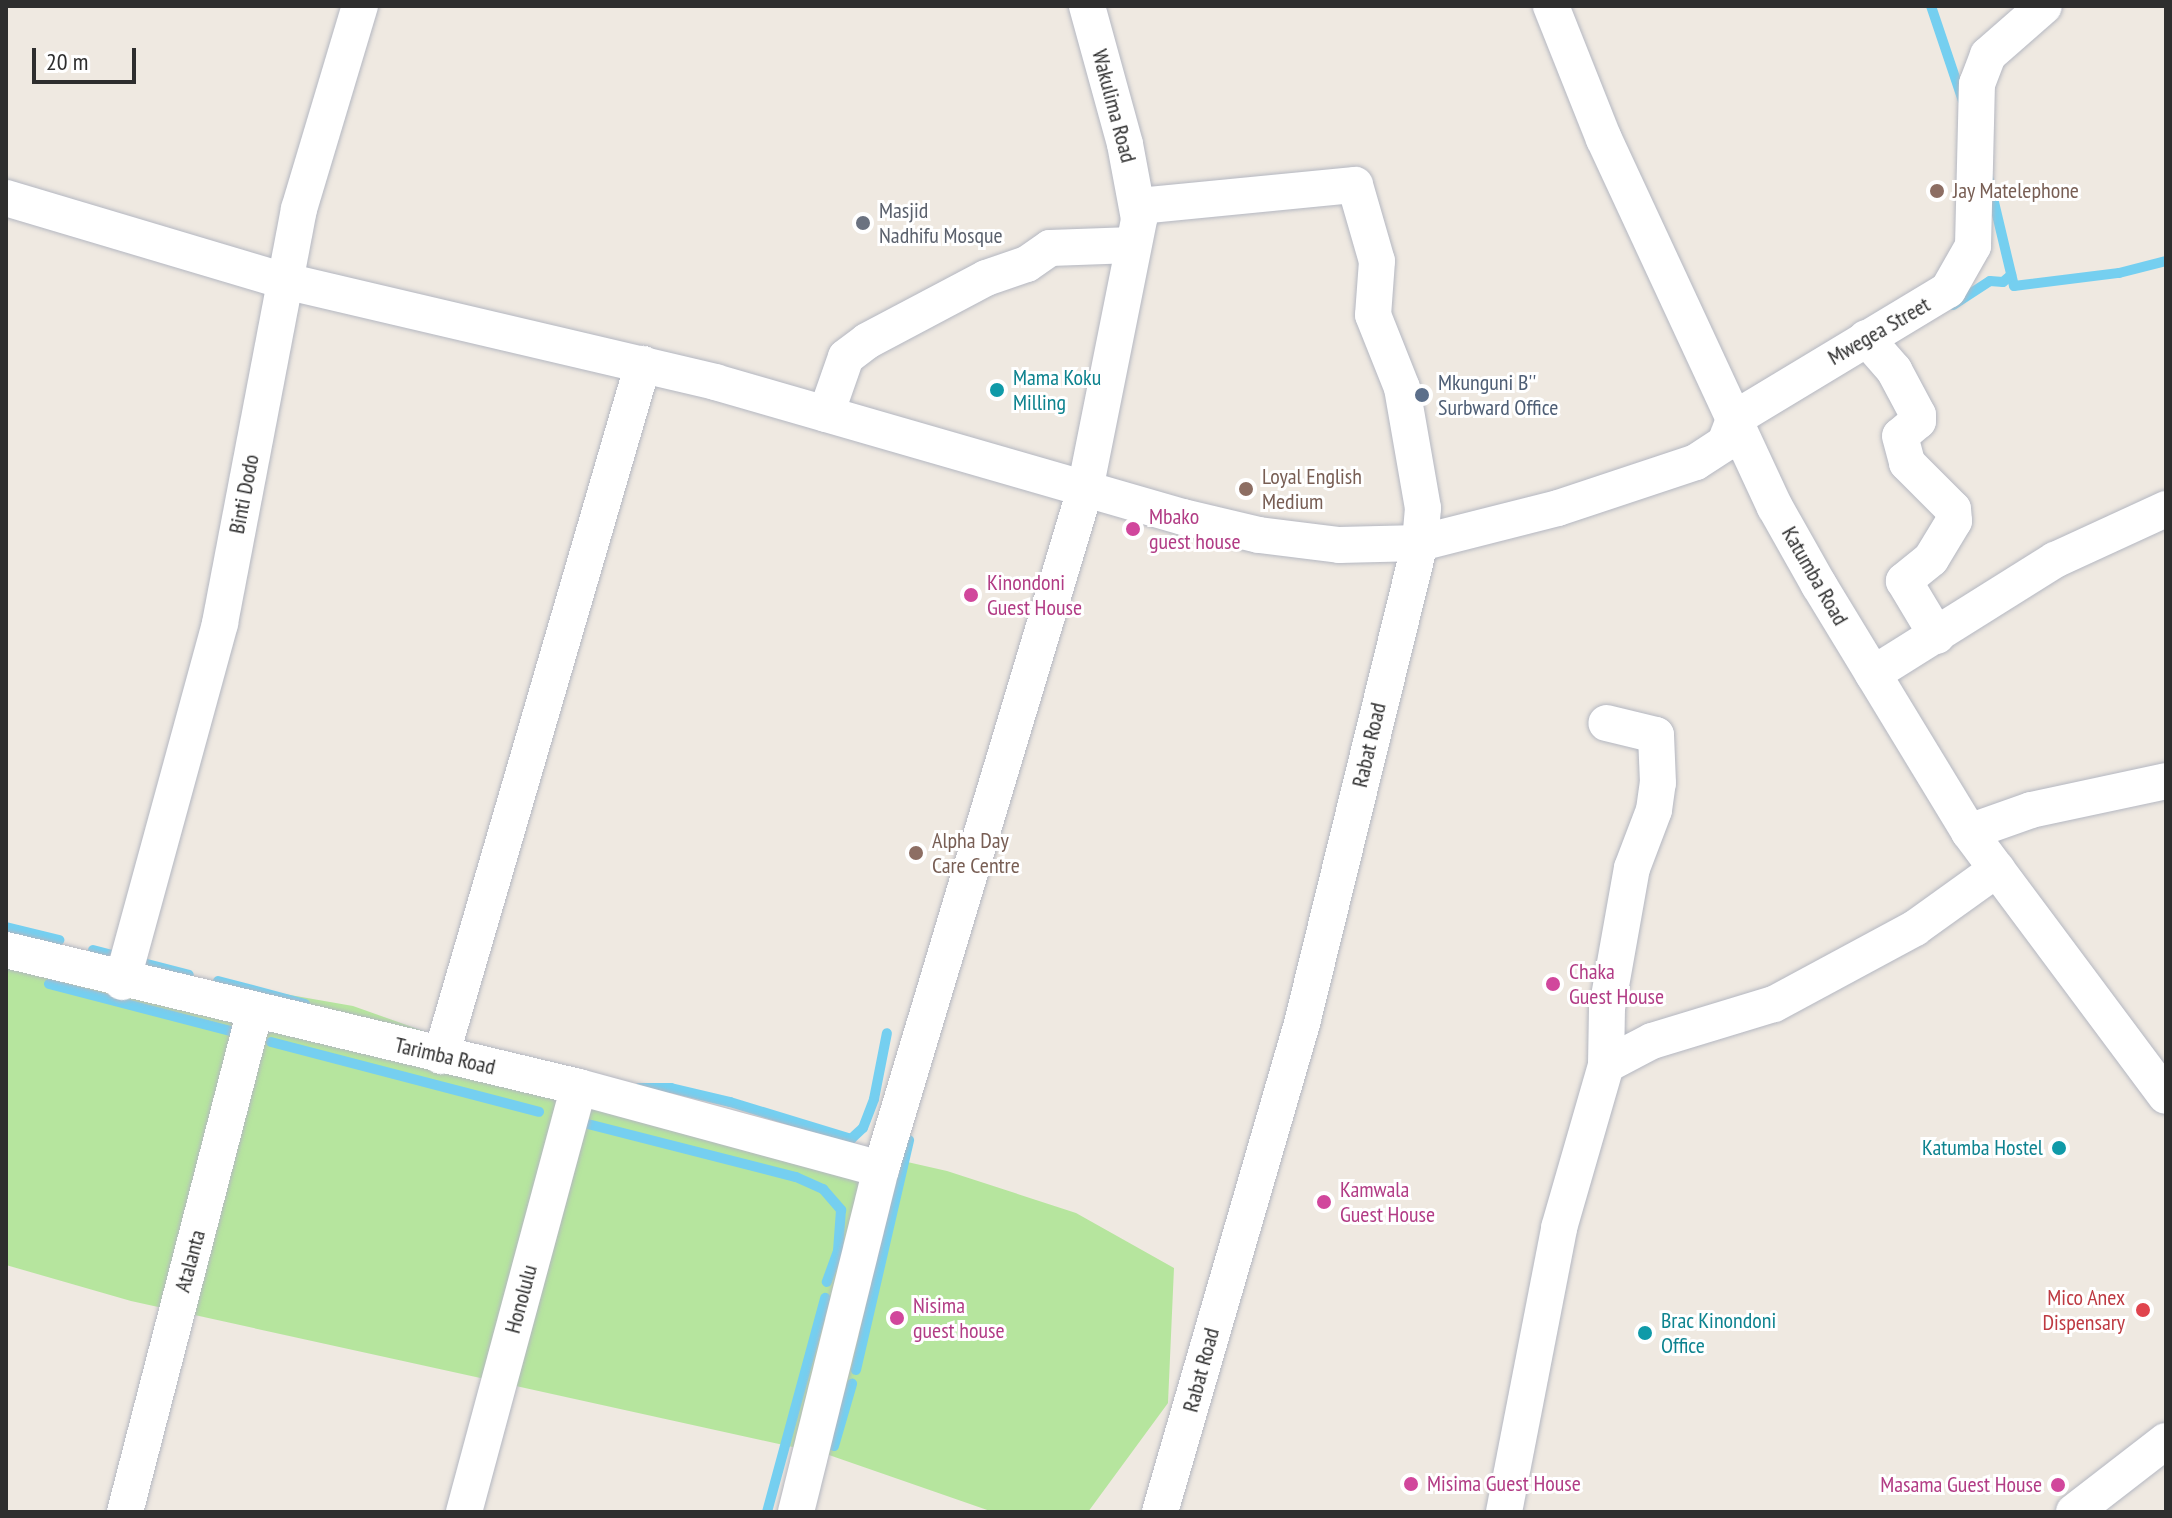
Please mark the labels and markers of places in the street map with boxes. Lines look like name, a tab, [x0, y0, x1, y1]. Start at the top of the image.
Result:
place label: Jay Matelephone	[1953, 178, 2080, 204]
marker: Jay Matelephone	[1928, 182, 1946, 200]
place label: Masjid Nadhifu Mosque	[879, 197, 1003, 248]
marker: Masjid Nadhifu Mosque	[854, 214, 872, 232]
place label: Mama Koku Milling	[1013, 364, 1101, 416]
place label: Mkunguni B'' Surbward Office	[1438, 369, 1558, 420]
marker: Mama Koku Milling	[988, 381, 1006, 399]
marker: Mkunguni B'' Surbward Office	[1413, 386, 1431, 404]
place label: Loyal English Medium	[1262, 463, 1362, 514]
marker: Loyal English Medium	[1237, 480, 1255, 498]
place label: Mbako guest house	[1149, 503, 1241, 554]
marker: Mbako guest house	[1124, 520, 1142, 538]
place label: Kinondoni Guest House	[987, 569, 1082, 620]
marker: Kinondoni Guest House	[962, 586, 980, 604]
place label: Alpha Day Care Centre	[932, 827, 1020, 878]
marker: Alpha Day Care Centre	[907, 844, 925, 862]
place label: Chaka Guest House	[1569, 958, 1664, 1010]
marker: Chaka Guest House	[1544, 975, 1562, 993]
place label: Katumba Hostel	[1922, 1135, 2043, 1161]
marker: Katumba Hostel	[2050, 1139, 2068, 1157]
place label: Kamwala Guest House	[1340, 1176, 1435, 1228]
marker: Kamwala Guest House	[1315, 1193, 1333, 1211]
place label: Mico Anex Dispensary	[2042, 1284, 2125, 1336]
place label: Nisima guest house	[913, 1292, 1005, 1344]
marker: Mico Anex Dispensary	[2132, 1299, 2154, 1321]
place label: Brac Kinondoni Office	[1661, 1307, 1777, 1358]
marker: Nisima guest house	[888, 1309, 906, 1327]
marker: Brac Kinondoni Office	[1636, 1324, 1654, 1342]
place label: Misima Guest House	[1427, 1471, 1581, 1497]
place label: Masama Guest House	[1880, 1472, 2042, 1498]
marker: Misima Guest House	[1402, 1475, 1420, 1493]
marker: Masama Guest House	[2049, 1476, 2067, 1494]

